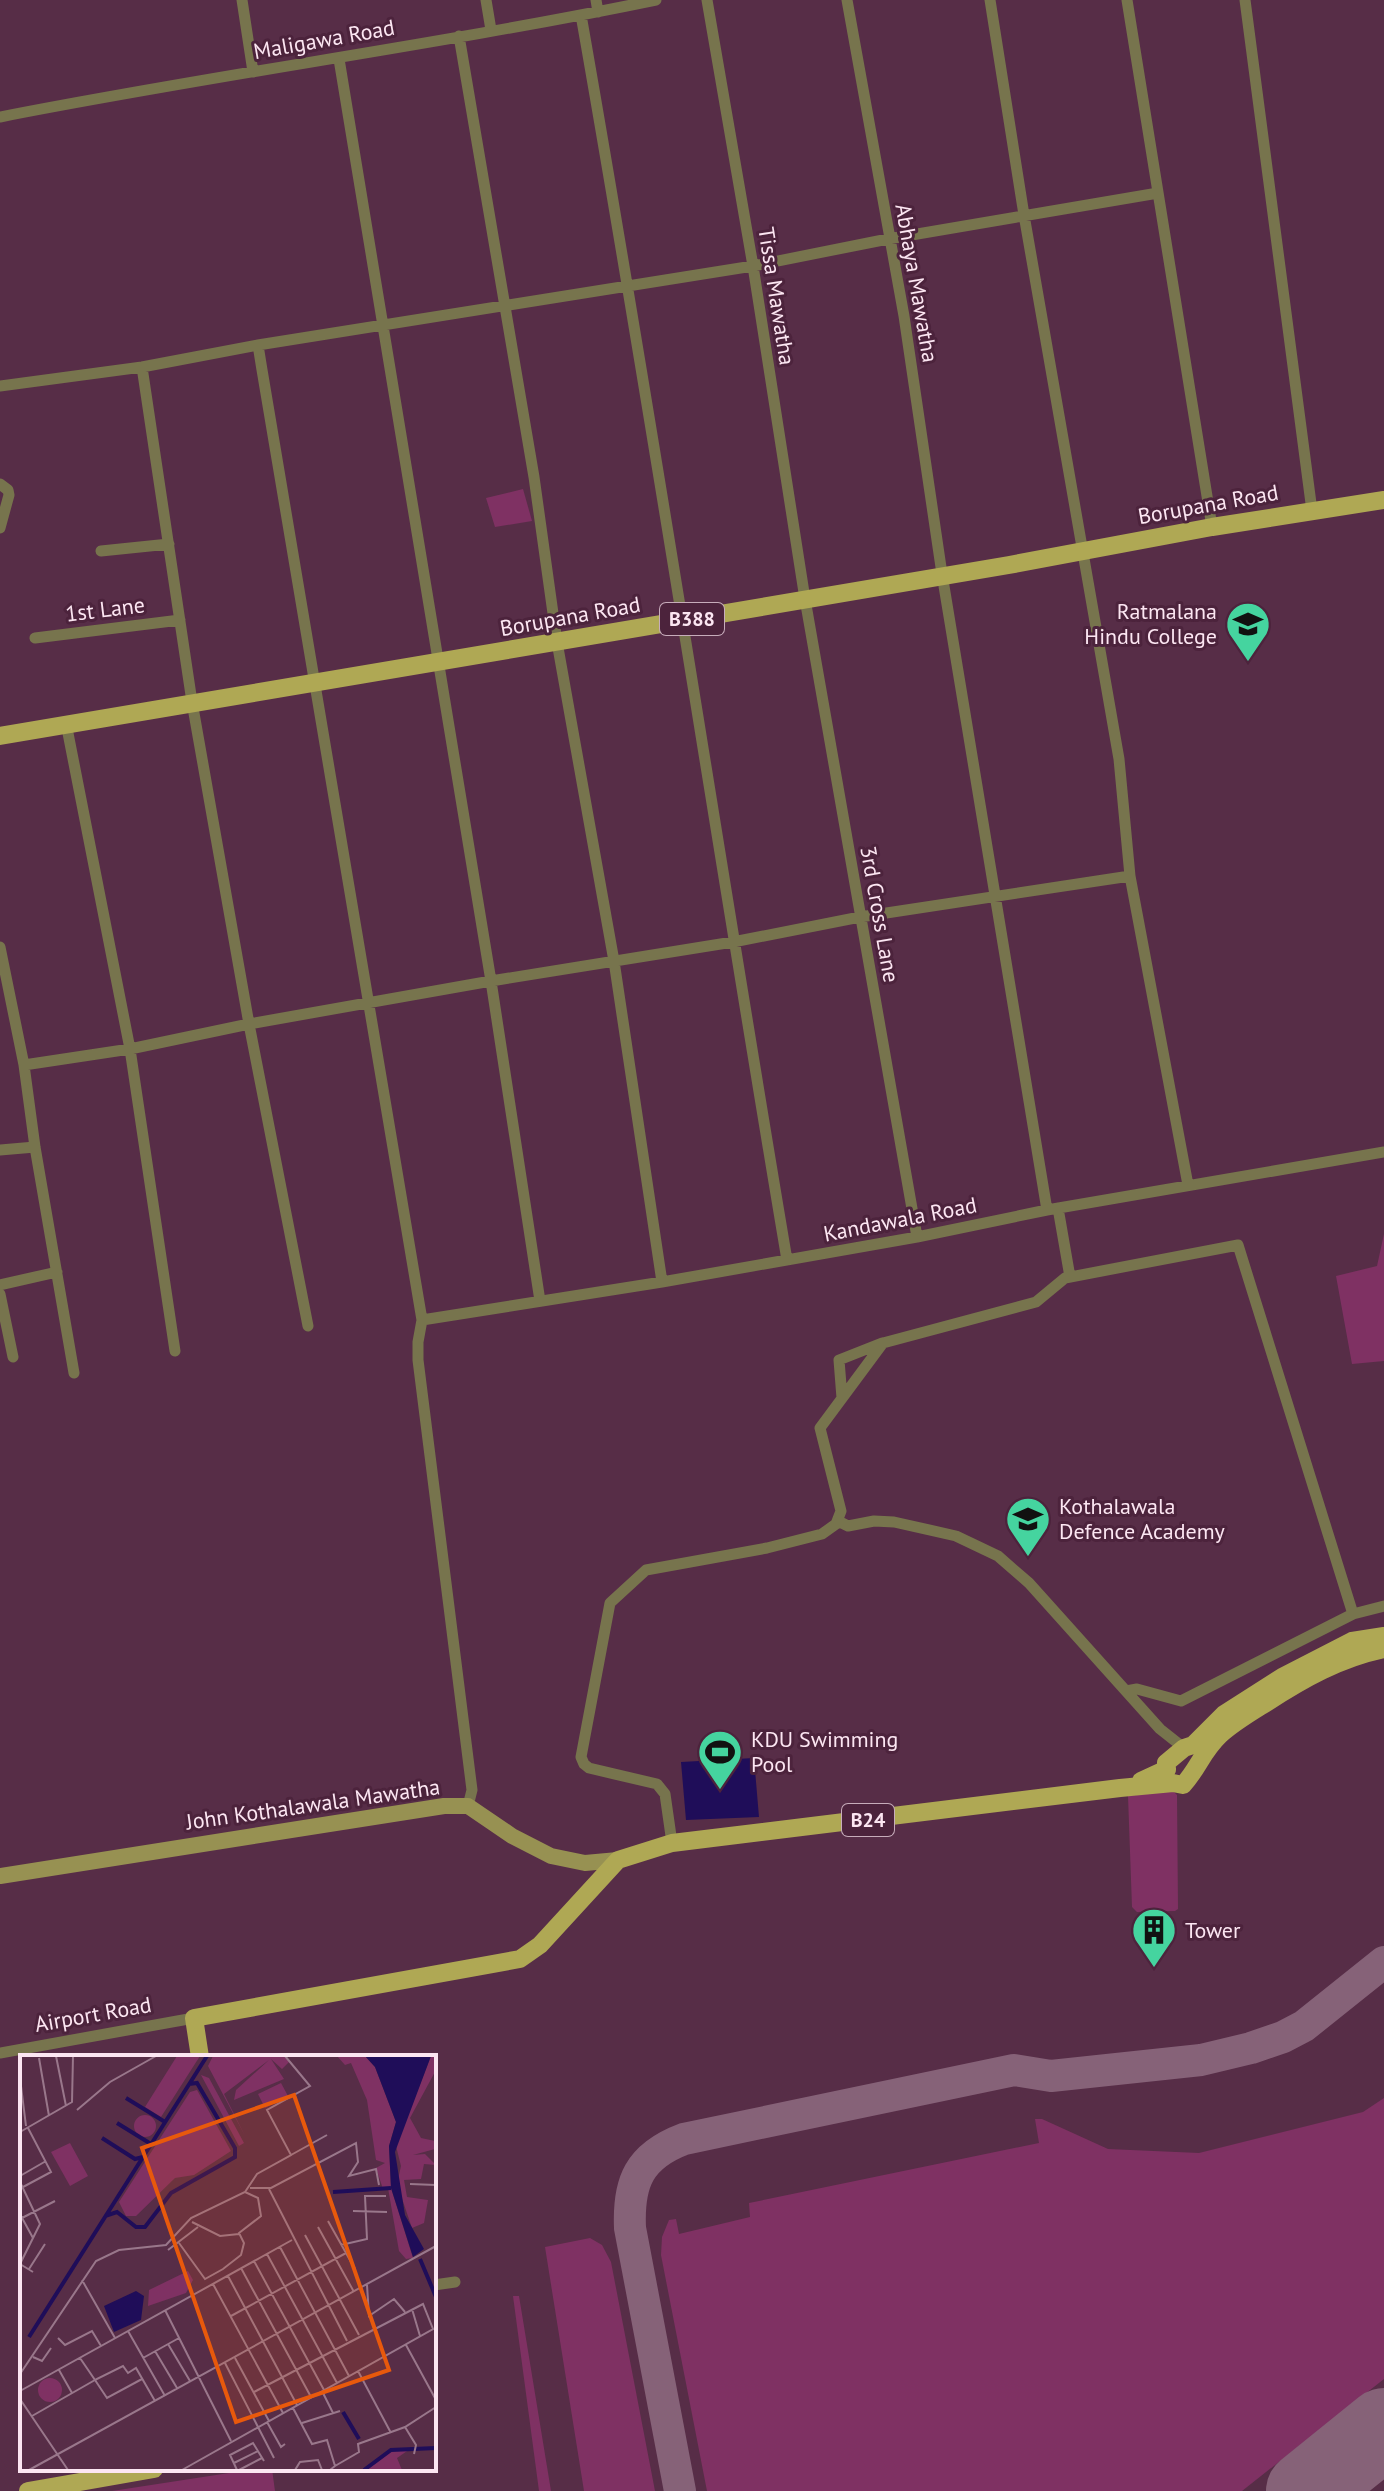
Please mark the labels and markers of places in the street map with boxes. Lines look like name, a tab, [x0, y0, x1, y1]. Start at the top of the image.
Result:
place label: Ratmalana Hindu College	[1084, 597, 1217, 650]
school or university icon: Ratmalana Hindu College	[1224, 600, 1272, 663]
place label: Kothalawala Defence Academy	[1059, 1492, 1226, 1545]
school or university icon: Kothalawala Defence Academy	[1004, 1495, 1052, 1558]
place label: KDU Swimming Pool	[751, 1725, 898, 1778]
sports icon: KDU Swimming Pool	[696, 1728, 744, 1791]
building icon: Tower	[1130, 1906, 1178, 1969]
place label: Tower	[1185, 1916, 1241, 1944]

